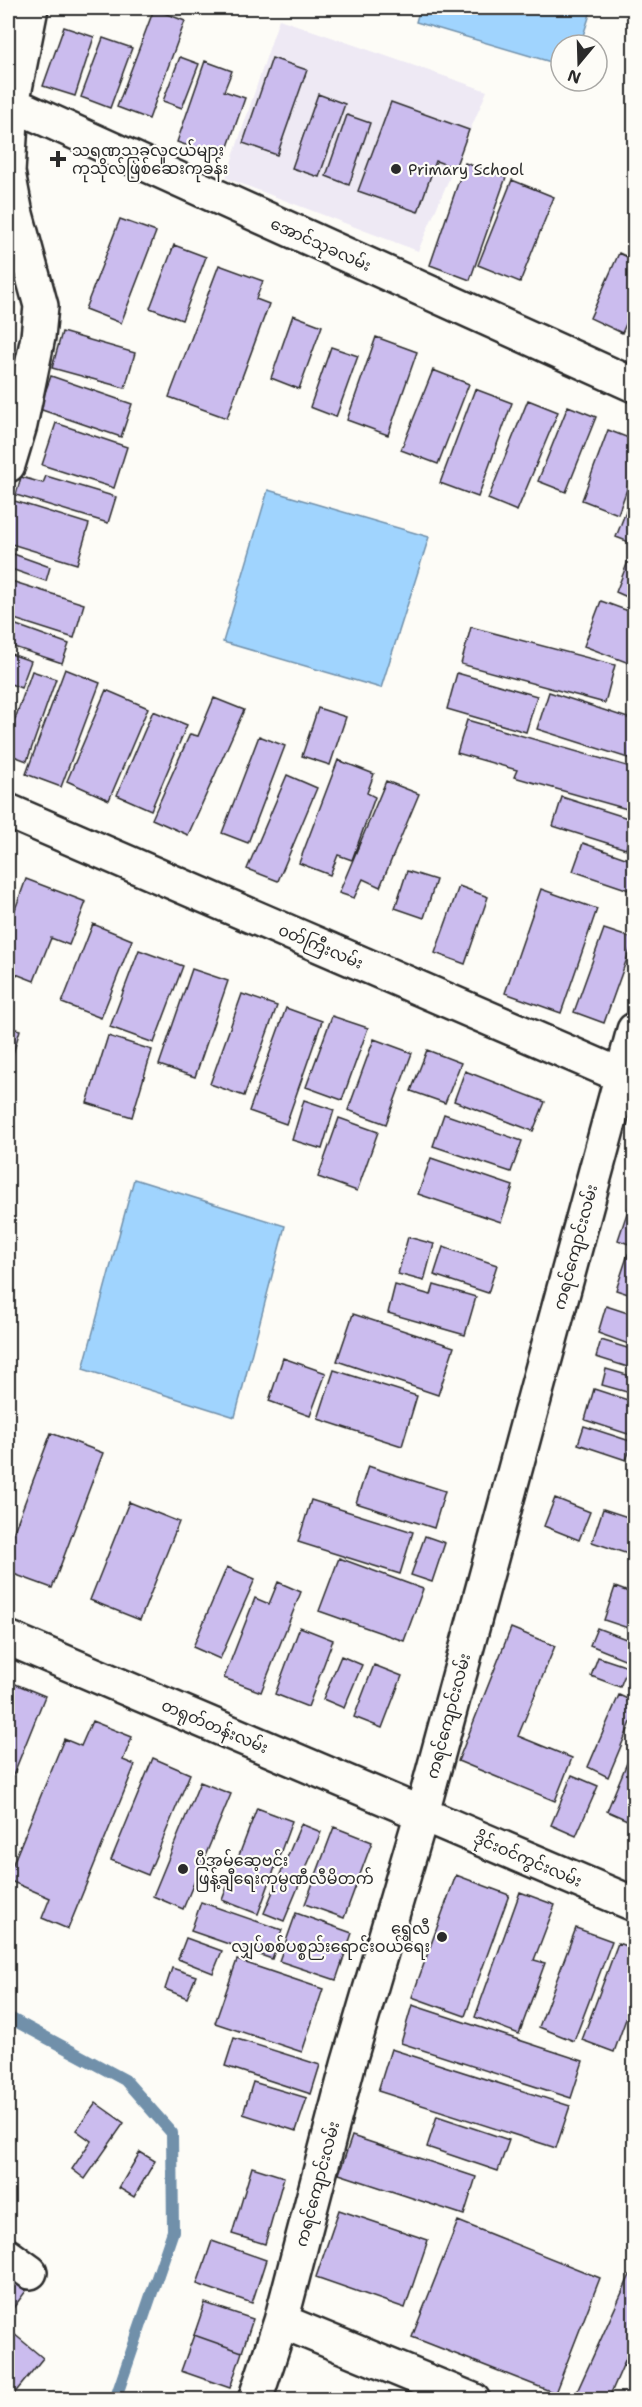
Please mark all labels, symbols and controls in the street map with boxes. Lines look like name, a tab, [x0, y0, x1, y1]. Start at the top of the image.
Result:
north arrow	[549, 33, 609, 93]
text: N	[565, 65, 584, 89]
place label: သရဏသုခလူငယ်များ ကုသိုလ်ဖြစ်ဆေးကုခန်း	[72, 139, 228, 183]
marker: သရဏသုခလူငယ်များ ကုသိုလ်ဖြစ်ဆေးကုခန်း	[49, 150, 67, 168]
place label: Primary School	[408, 159, 524, 180]
marker: Primary School	[389, 162, 403, 176]
street label: အောင်သုခလမ်း	[266, 212, 375, 280]
street label: ၀တ်ကြီးလမ်း	[274, 918, 367, 976]
street label: ကရင်ကျောင်းလမ်း	[548, 1182, 605, 1313]
street label: ကရင်ကျောင်းလမ်း	[421, 1651, 478, 1782]
street label: တရုတ်တန်းလမ်း	[157, 1694, 272, 1762]
street label: ဒိုင်းဝင်ကွင်းလမ်း	[469, 1826, 586, 1895]
place label: ပီအမ်ဆေ့ဗင်း ဖြန့်ချီရေးကုမ္ပဏီလီမိတက်	[195, 1849, 374, 1893]
marker: ပီအမ်ဆေ့ဗင်း ဖြန့်ချီရေးကုမ္ပဏီလီမိတက်	[176, 1862, 190, 1876]
place label: ရွှေလီ လျှပ်စစ်ပစ္စည်းရောင်းဝယ်ရေး	[231, 1918, 430, 1960]
marker: ရွှေလီ လျှပ်စစ်ပစ္စည်းရောင်းဝယ်ရေး	[435, 1930, 449, 1944]
street label: ကရင်ကျောင်းလမ်း	[290, 2119, 347, 2250]

